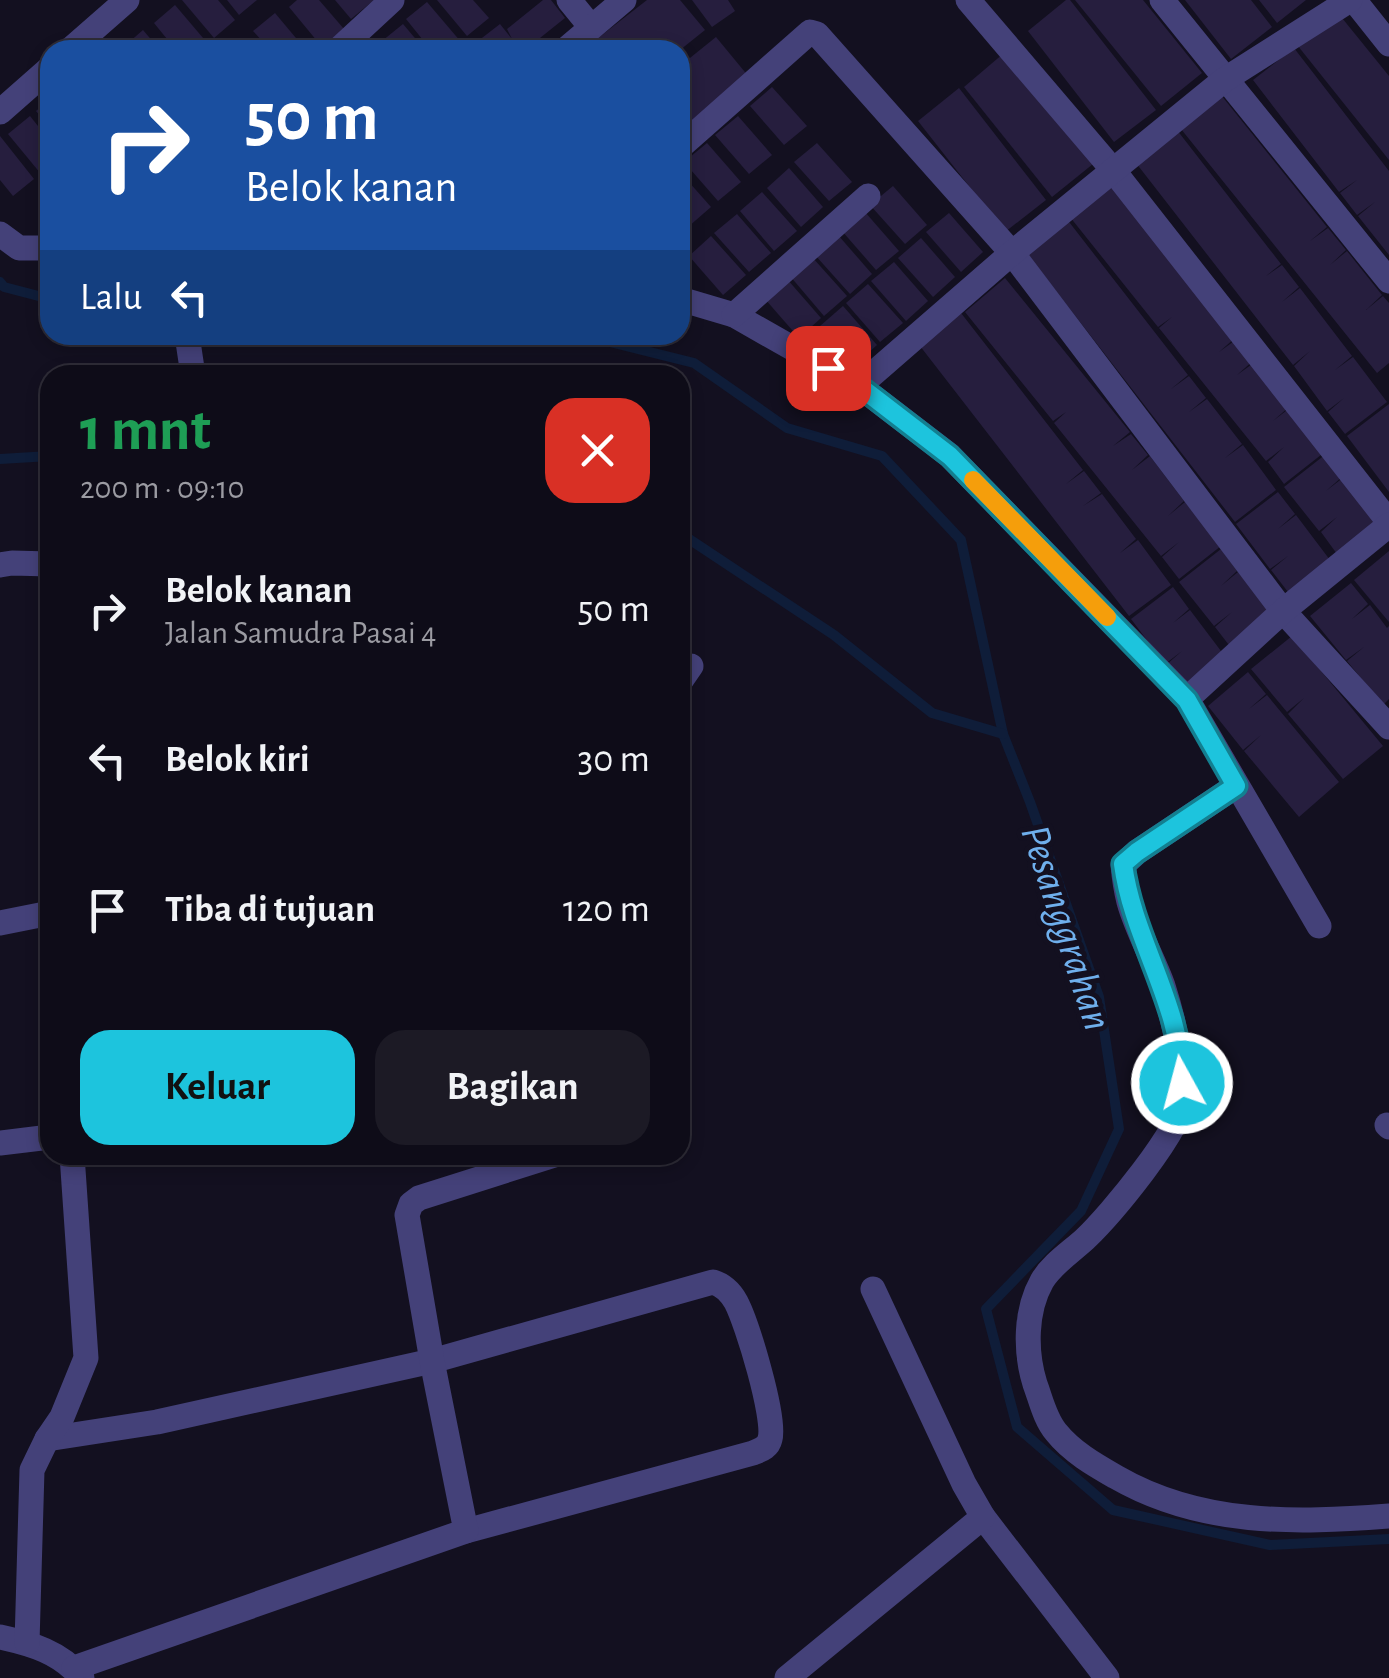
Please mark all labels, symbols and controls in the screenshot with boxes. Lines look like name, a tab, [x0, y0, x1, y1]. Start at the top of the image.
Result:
icon: right	[80, 80, 210, 210]
text: 50 m	[245, 83, 379, 153]
text: Belok kanan	[245, 165, 457, 210]
icon: left	[162, 270, 217, 325]
text: Lalu	[80, 279, 142, 317]
pin	[786, 326, 871, 411]
icon: arrive	[801, 341, 856, 396]
button: close	[545, 398, 650, 503]
text: 1 mnt	[80, 401, 211, 461]
text: 200 m · 09:10	[80, 472, 244, 504]
text: Belok kanan	[165, 572, 352, 610]
icon: right	[80, 583, 135, 638]
text: 50 m	[577, 591, 650, 629]
text: Jalan Samudra Pasai 4	[165, 617, 436, 649]
icon: left	[80, 733, 135, 788]
text: Belok kiri	[165, 741, 310, 779]
text: 30 m	[578, 741, 650, 779]
water label: Pesanggrahan	[1013, 820, 1119, 1036]
icon: arrive	[80, 883, 135, 938]
text: Tiba di tujuan	[165, 891, 375, 929]
text: 120 m	[563, 891, 650, 929]
button: Keluar	[80, 1030, 355, 1145]
button: Bagikan	[375, 1030, 650, 1145]
position arrow	[1130, 1031, 1234, 1135]

